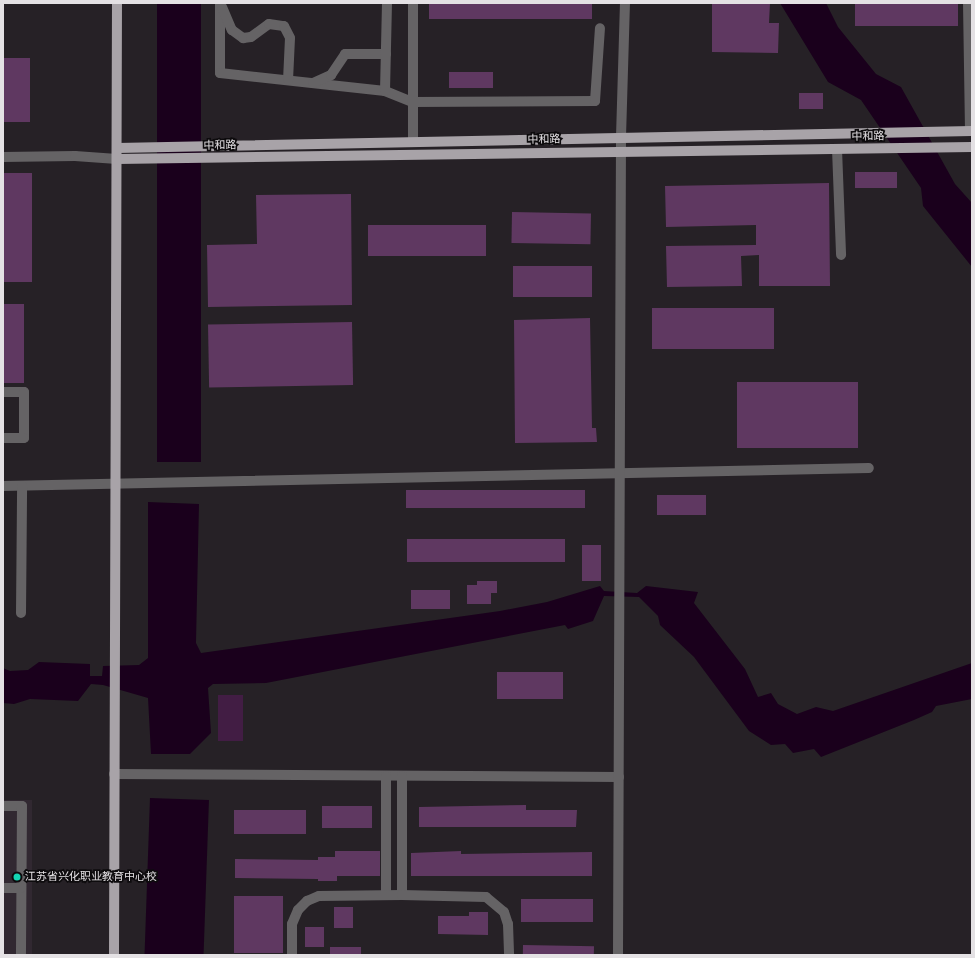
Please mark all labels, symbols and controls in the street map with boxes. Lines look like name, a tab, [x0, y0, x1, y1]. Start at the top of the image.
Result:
street label: 中和路	[851, 130, 885, 144]
street label: 中和路	[527, 133, 561, 147]
street label: 中和路	[203, 139, 237, 153]
place label: 江苏省兴化职业教育中心校	[25, 870, 157, 884]
marker: 江苏省兴化职业教育中心校	[12, 872, 22, 882]

